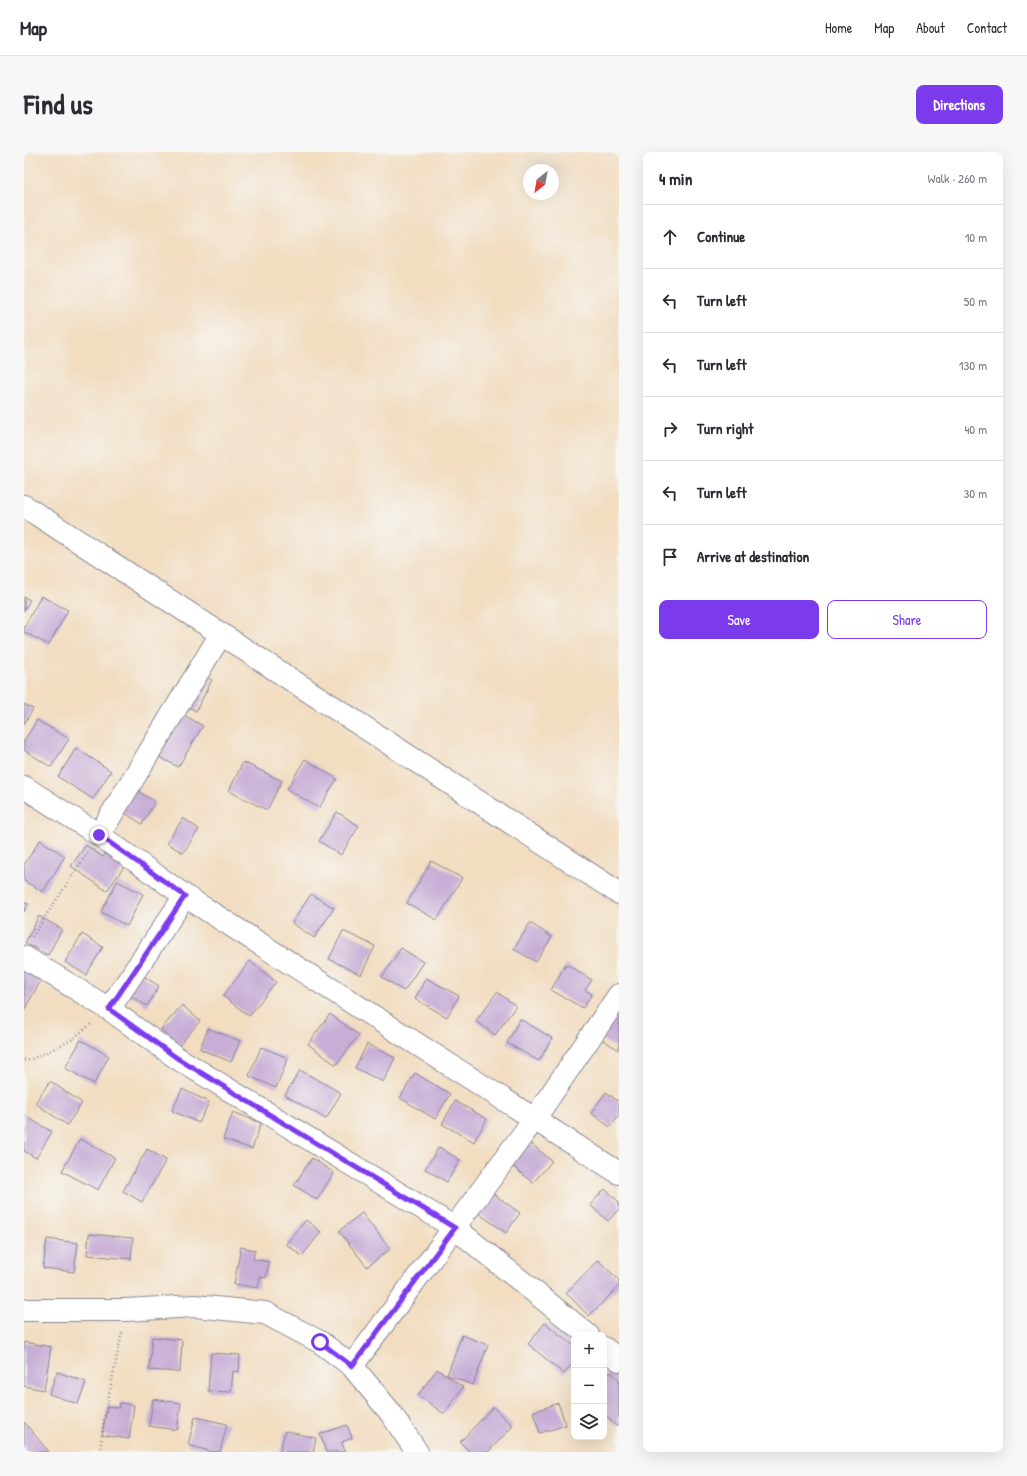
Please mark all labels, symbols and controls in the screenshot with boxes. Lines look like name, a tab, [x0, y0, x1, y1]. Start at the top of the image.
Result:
text: Map	[20, 15, 47, 41]
text: Home	[825, 18, 852, 37]
text: Map	[874, 18, 894, 37]
text: About	[916, 18, 945, 37]
text: Contact	[967, 18, 1007, 37]
text: Find us	[24, 85, 93, 123]
button: Directions	[916, 85, 1003, 124]
north arrow	[523, 164, 559, 200]
text: 4 min	[659, 167, 692, 190]
text: Walk · 260 m	[928, 169, 987, 187]
icon: ahead	[659, 226, 681, 248]
text: Continue	[697, 226, 745, 247]
text: 10 m	[965, 228, 987, 246]
icon: left	[659, 290, 681, 312]
text: Turn left	[697, 290, 747, 311]
text: 50 m	[964, 292, 987, 310]
icon: left	[659, 354, 681, 376]
text: Turn left	[697, 354, 747, 375]
text: 130 m	[959, 356, 987, 374]
icon: right	[659, 418, 681, 440]
text: Turn right	[697, 418, 753, 439]
text: 40 m	[964, 420, 987, 438]
icon: left	[659, 482, 681, 504]
text: Turn left	[697, 482, 747, 503]
text: 30 m	[964, 484, 987, 502]
icon: arrive	[659, 546, 681, 568]
text: Arrive at destination	[697, 546, 809, 567]
button: Save	[659, 600, 819, 639]
button: Share	[827, 600, 987, 639]
route end	[90, 826, 108, 844]
map controls	[571, 1332, 607, 1440]
button: +	[571, 1332, 607, 1368]
route start	[311, 1333, 329, 1351]
button: −	[571, 1368, 607, 1404]
button: layers	[571, 1404, 607, 1440]

